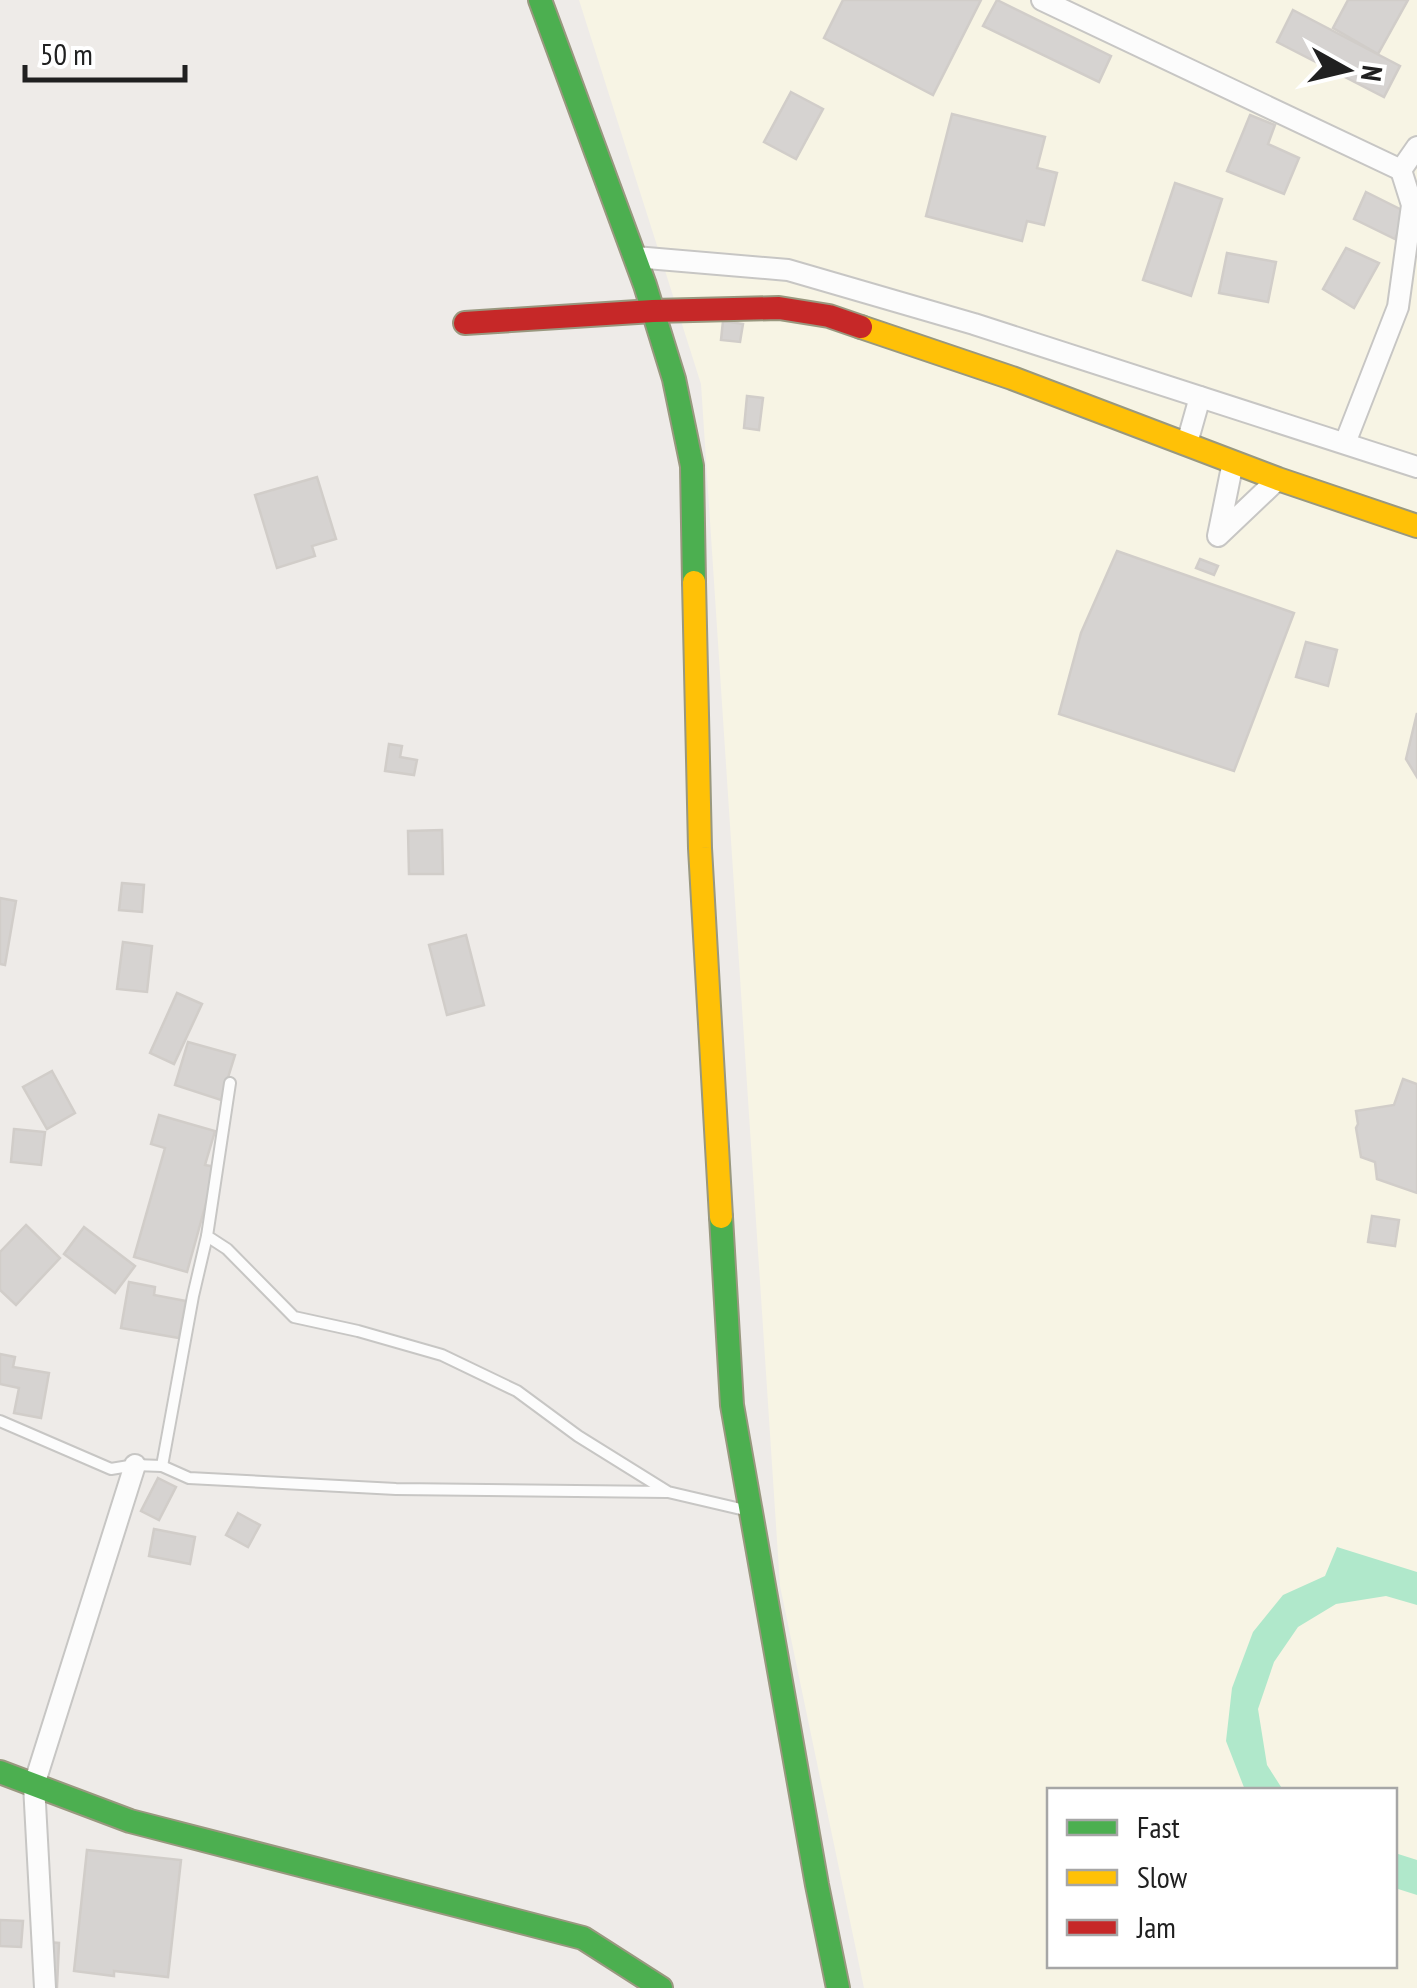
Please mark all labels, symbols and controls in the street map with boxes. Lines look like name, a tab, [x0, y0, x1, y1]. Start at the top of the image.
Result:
scale bar	[25, 20, 185, 82]
north arrow	[1297, 20, 1397, 120]
text: 50 m	[40, 34, 93, 73]
text: N	[1353, 63, 1392, 84]
legend	[1047, 1788, 1397, 1968]
text: Fast	[1137, 1807, 1181, 1846]
text: Slow	[1137, 1857, 1188, 1896]
text: Jam	[1136, 1907, 1176, 1946]

